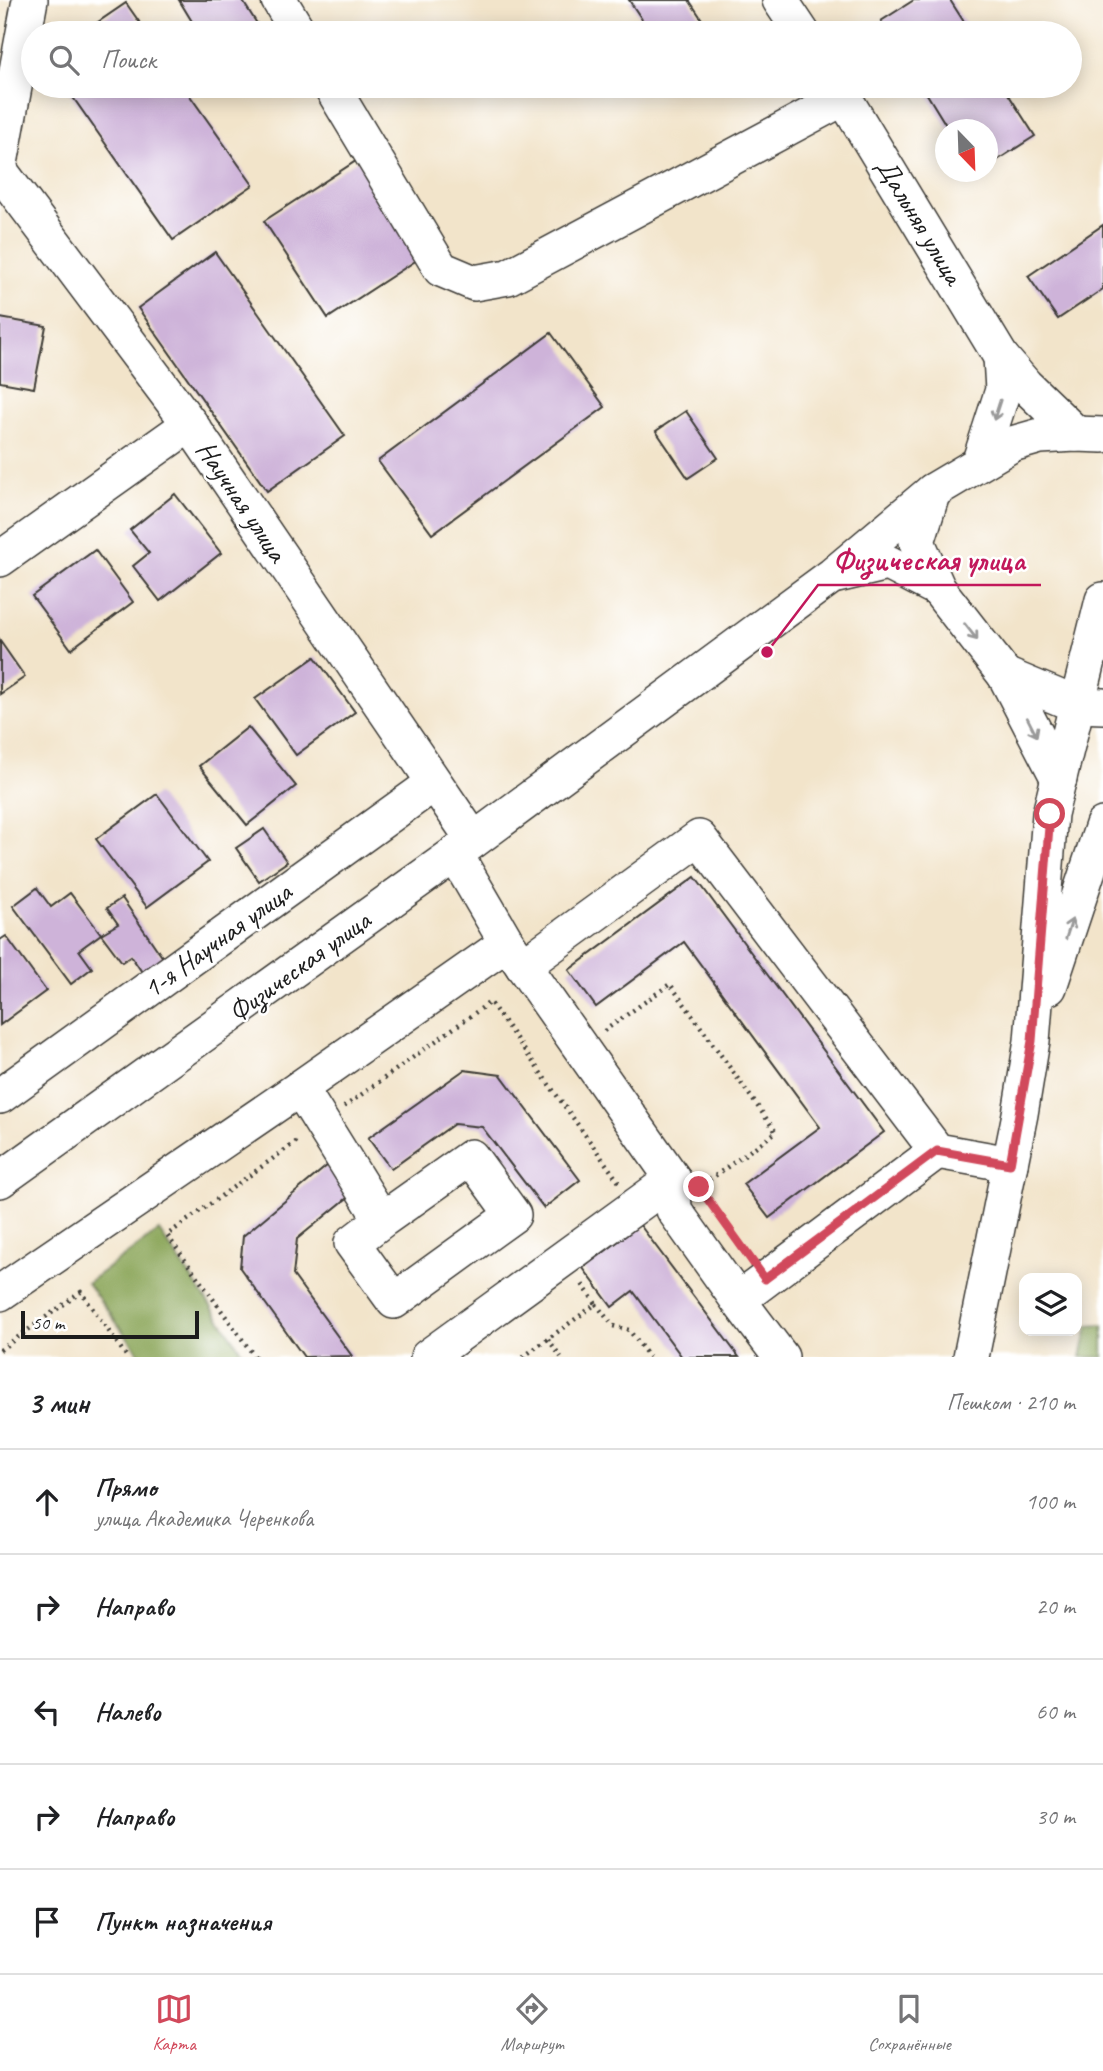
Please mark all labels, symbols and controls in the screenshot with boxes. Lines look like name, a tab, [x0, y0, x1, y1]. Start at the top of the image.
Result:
search box	[21, 21, 1082, 98]
icon: search	[45, 41, 83, 79]
text: Поиск	[101, 43, 156, 76]
north arrow	[935, 119, 998, 182]
street label: Дальняя улица	[869, 151, 973, 293]
one-way arrow	[990, 399, 1002, 421]
street label: Научная улица	[189, 434, 296, 570]
callout: Физическая улица	[818, 534, 1041, 585]
text: Физическая улица	[833, 541, 1027, 580]
one-way arrow	[964, 622, 979, 641]
one-way arrow	[1026, 716, 1039, 737]
route start	[1034, 798, 1065, 829]
street label: 1-я Научная улица	[136, 873, 300, 1006]
street label: Физическая улица	[221, 902, 379, 1030]
one-way arrow	[1063, 919, 1076, 941]
route end	[683, 1171, 714, 1202]
map controls	[1019, 1273, 1082, 1336]
button: layers	[1019, 1273, 1082, 1336]
scale bar	[21, 1308, 200, 1340]
text: 50 m	[32, 1311, 64, 1335]
text: 3 мин	[28, 1384, 89, 1422]
text: Пешком · 210 m	[947, 1388, 1075, 1417]
text: Прямо	[95, 1471, 157, 1504]
icon: ahead	[28, 1483, 66, 1521]
text: 100 m	[1026, 1487, 1075, 1516]
text: улица Академика Черенкова	[95, 1504, 313, 1533]
icon: right	[28, 1588, 66, 1626]
text: Направо	[95, 1590, 174, 1623]
text: 20 m	[1036, 1592, 1075, 1621]
icon: left	[28, 1693, 66, 1731]
text: Налево	[95, 1695, 161, 1728]
text: 60 m	[1036, 1697, 1075, 1726]
icon: right	[28, 1798, 66, 1836]
text: Направо	[95, 1800, 174, 1833]
text: 30 m	[1036, 1802, 1075, 1831]
icon: arrive	[28, 1903, 66, 1941]
text: Пункт назначения	[95, 1905, 271, 1938]
tab: Карта	[152, 1990, 196, 2056]
tab: Маршрут	[501, 1990, 563, 2056]
tab: Сохранённые	[868, 1990, 951, 2056]

